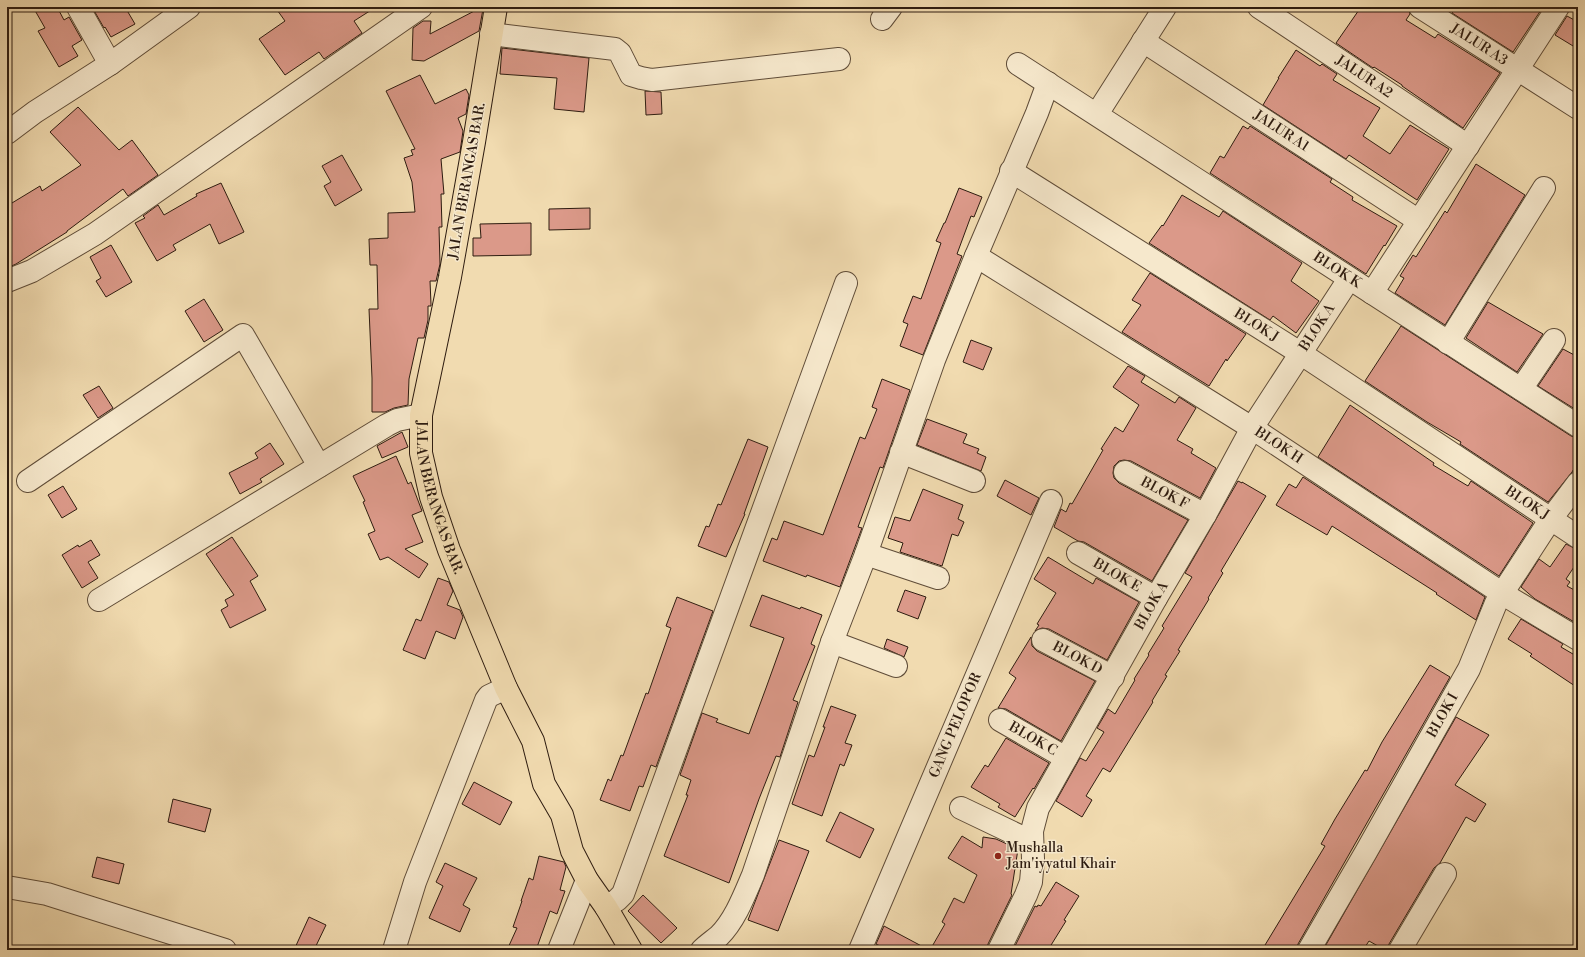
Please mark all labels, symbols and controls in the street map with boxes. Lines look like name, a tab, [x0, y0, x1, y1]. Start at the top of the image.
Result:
street label: JALUR A3	[1446, 19, 1511, 70]
street label: JALUR A2	[1331, 51, 1396, 102]
street label: JALAN BERANGAS BAR.	[444, 101, 490, 262]
street label: JALUR A1	[1249, 106, 1312, 156]
street label: BLOK K	[1309, 248, 1365, 293]
street label: BLOK A	[1295, 300, 1339, 355]
street label: BLOK J	[1230, 304, 1282, 346]
street label: JALAN BERANGAS BAR.	[412, 419, 467, 577]
street label: BLOK H	[1250, 423, 1307, 468]
street label: BLOK F	[1136, 473, 1192, 514]
street label: BLOK J	[1501, 482, 1553, 525]
street label: BLOK E	[1089, 554, 1144, 596]
street label: BLOK A	[1130, 578, 1173, 634]
street label: BLOK D	[1049, 637, 1106, 679]
street label: GANG PELOPOR	[925, 670, 986, 781]
street label: BLOK I	[1423, 689, 1463, 742]
street label: BLOK C	[1005, 718, 1060, 760]
place label: Mushalla Jam'iyyatul Khair	[1005, 839, 1116, 873]
marker: Mushalla Jam'iyyatul Khair	[993, 851, 1003, 861]

